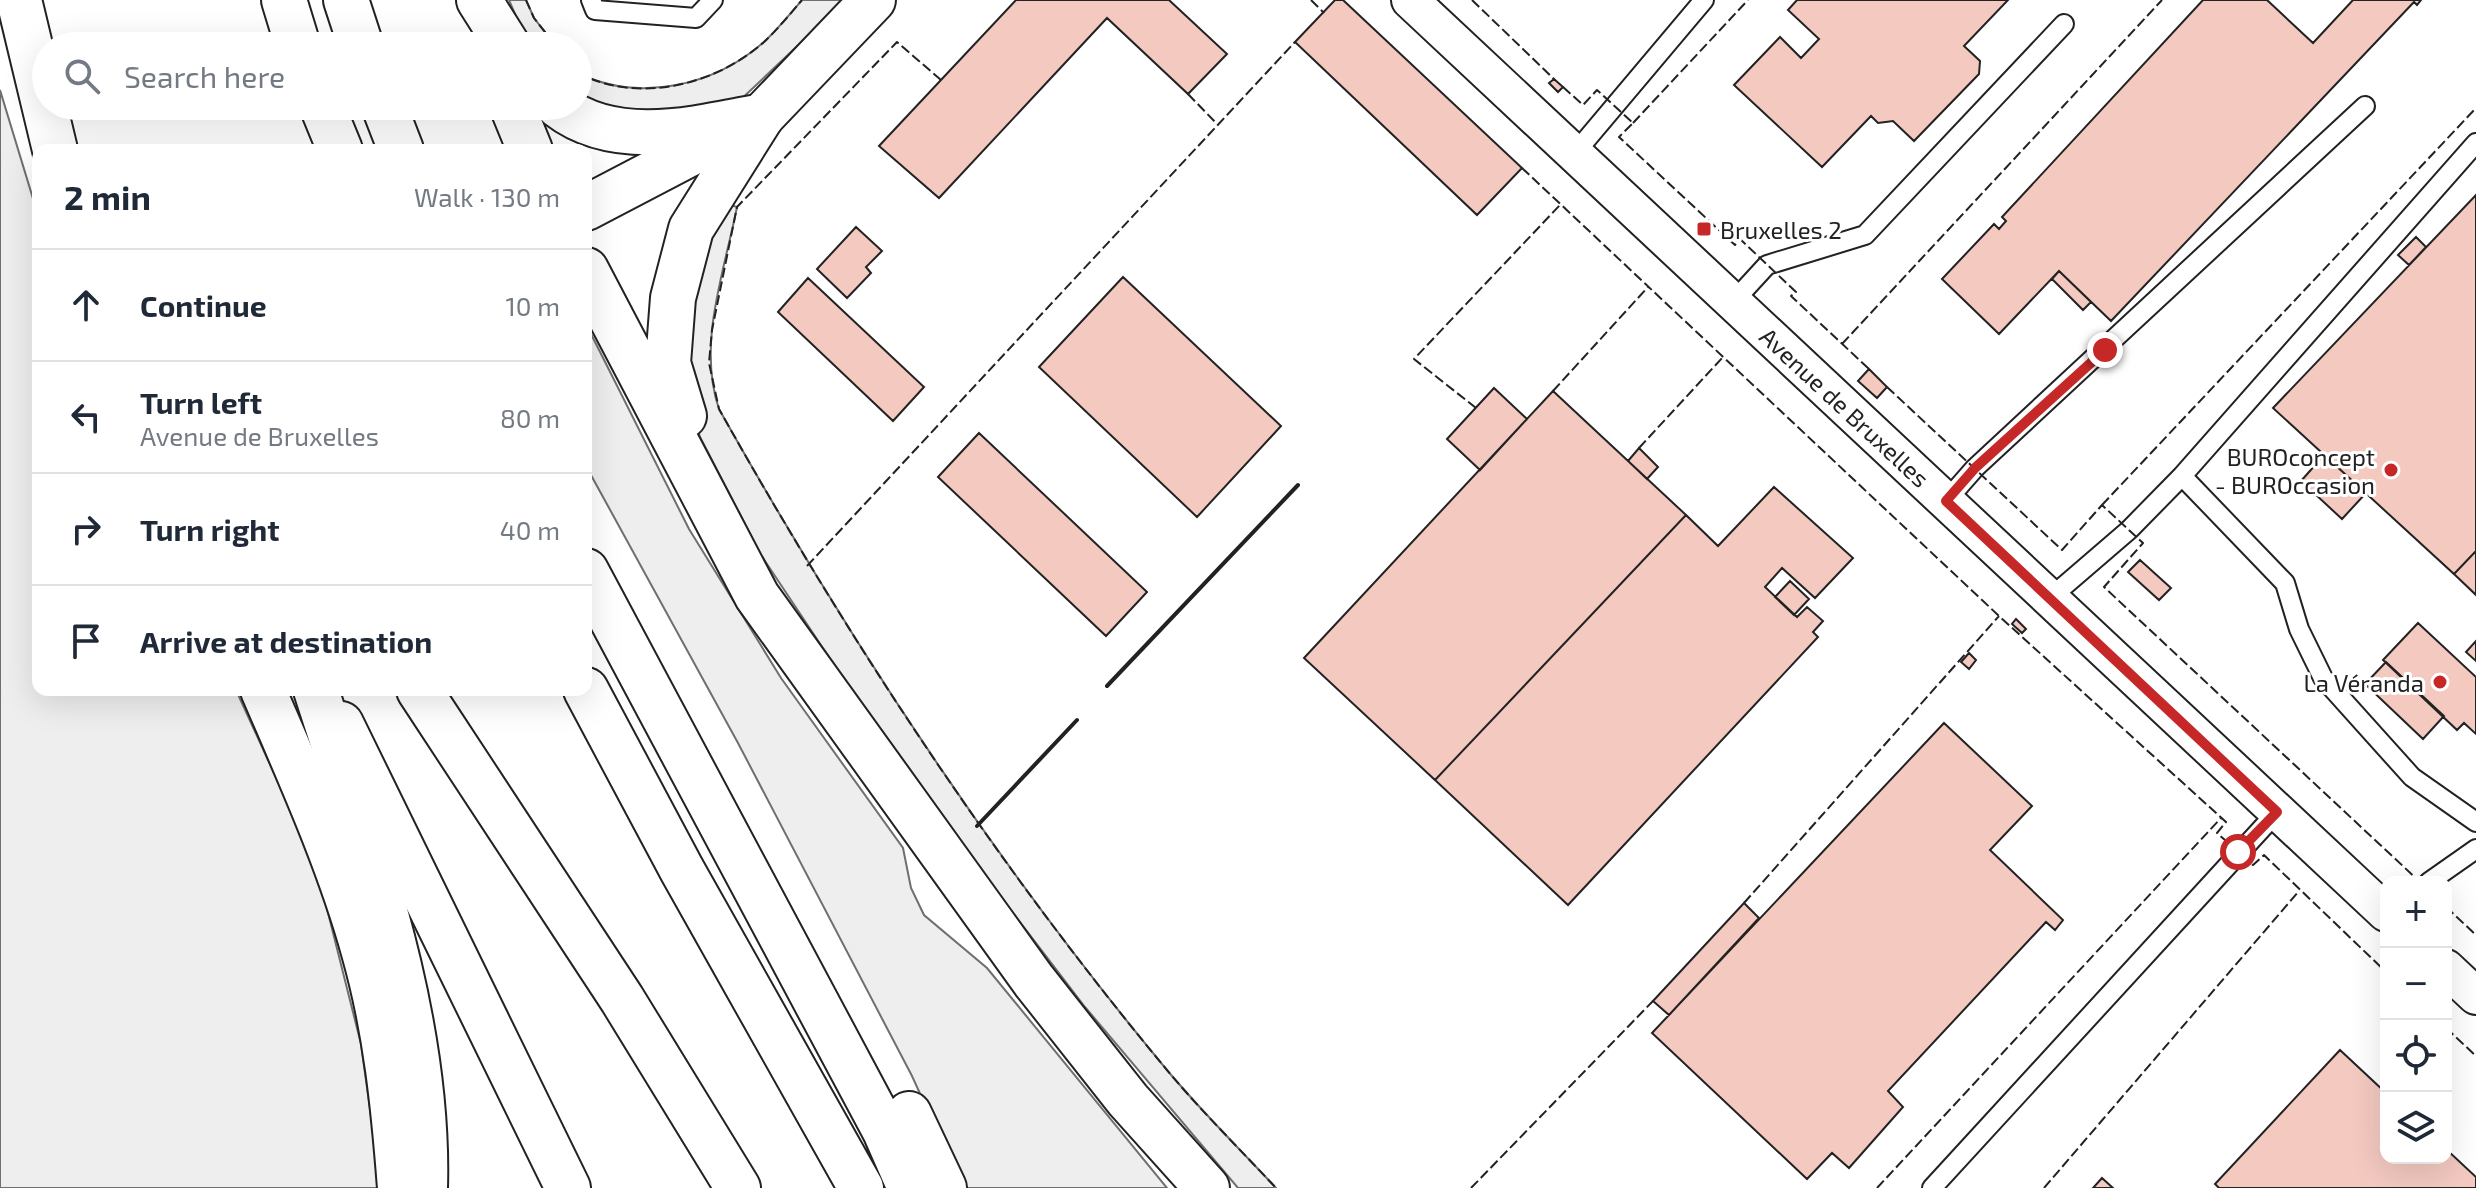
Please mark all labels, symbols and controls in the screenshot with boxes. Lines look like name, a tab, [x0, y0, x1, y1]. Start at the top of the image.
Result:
search box	[32, 32, 592, 120]
icon: search	[60, 54, 104, 98]
text: Search here	[124, 58, 285, 94]
text: 2 min	[64, 176, 151, 217]
text: Walk · 130 m	[414, 181, 560, 212]
place label: Bruxelles 2	[1720, 215, 1842, 244]
marker: Bruxelles 2	[1695, 220, 1713, 238]
icon: ahead	[64, 283, 108, 327]
text: Continue	[140, 287, 267, 323]
text: 10 m	[505, 290, 560, 321]
street label: Avenue de Bruxelles	[1754, 321, 1936, 493]
route end	[2087, 332, 2123, 368]
text: Turn left	[140, 384, 262, 420]
icon: left	[64, 395, 108, 439]
text: 80 m	[500, 402, 560, 433]
text: Avenue de Bruxelles	[140, 420, 379, 451]
place label: BUROconcept - BUROccasion	[2215, 442, 2375, 499]
marker: BUROconcept - BUROccasion	[2382, 461, 2400, 479]
icon: right	[64, 507, 108, 551]
text: Turn right	[140, 511, 280, 547]
text: 40 m	[500, 514, 560, 545]
icon: arrive	[64, 619, 108, 663]
text: Arrive at destination	[140, 623, 432, 659]
place label: La Véranda	[2303, 668, 2424, 697]
marker: La Véranda	[2431, 673, 2449, 691]
route start	[2220, 834, 2256, 870]
map controls	[2380, 876, 2452, 1164]
button: +	[2380, 876, 2452, 948]
button: −	[2380, 948, 2452, 1020]
button: locate	[2380, 1020, 2452, 1092]
button: layers	[2380, 1092, 2452, 1164]

